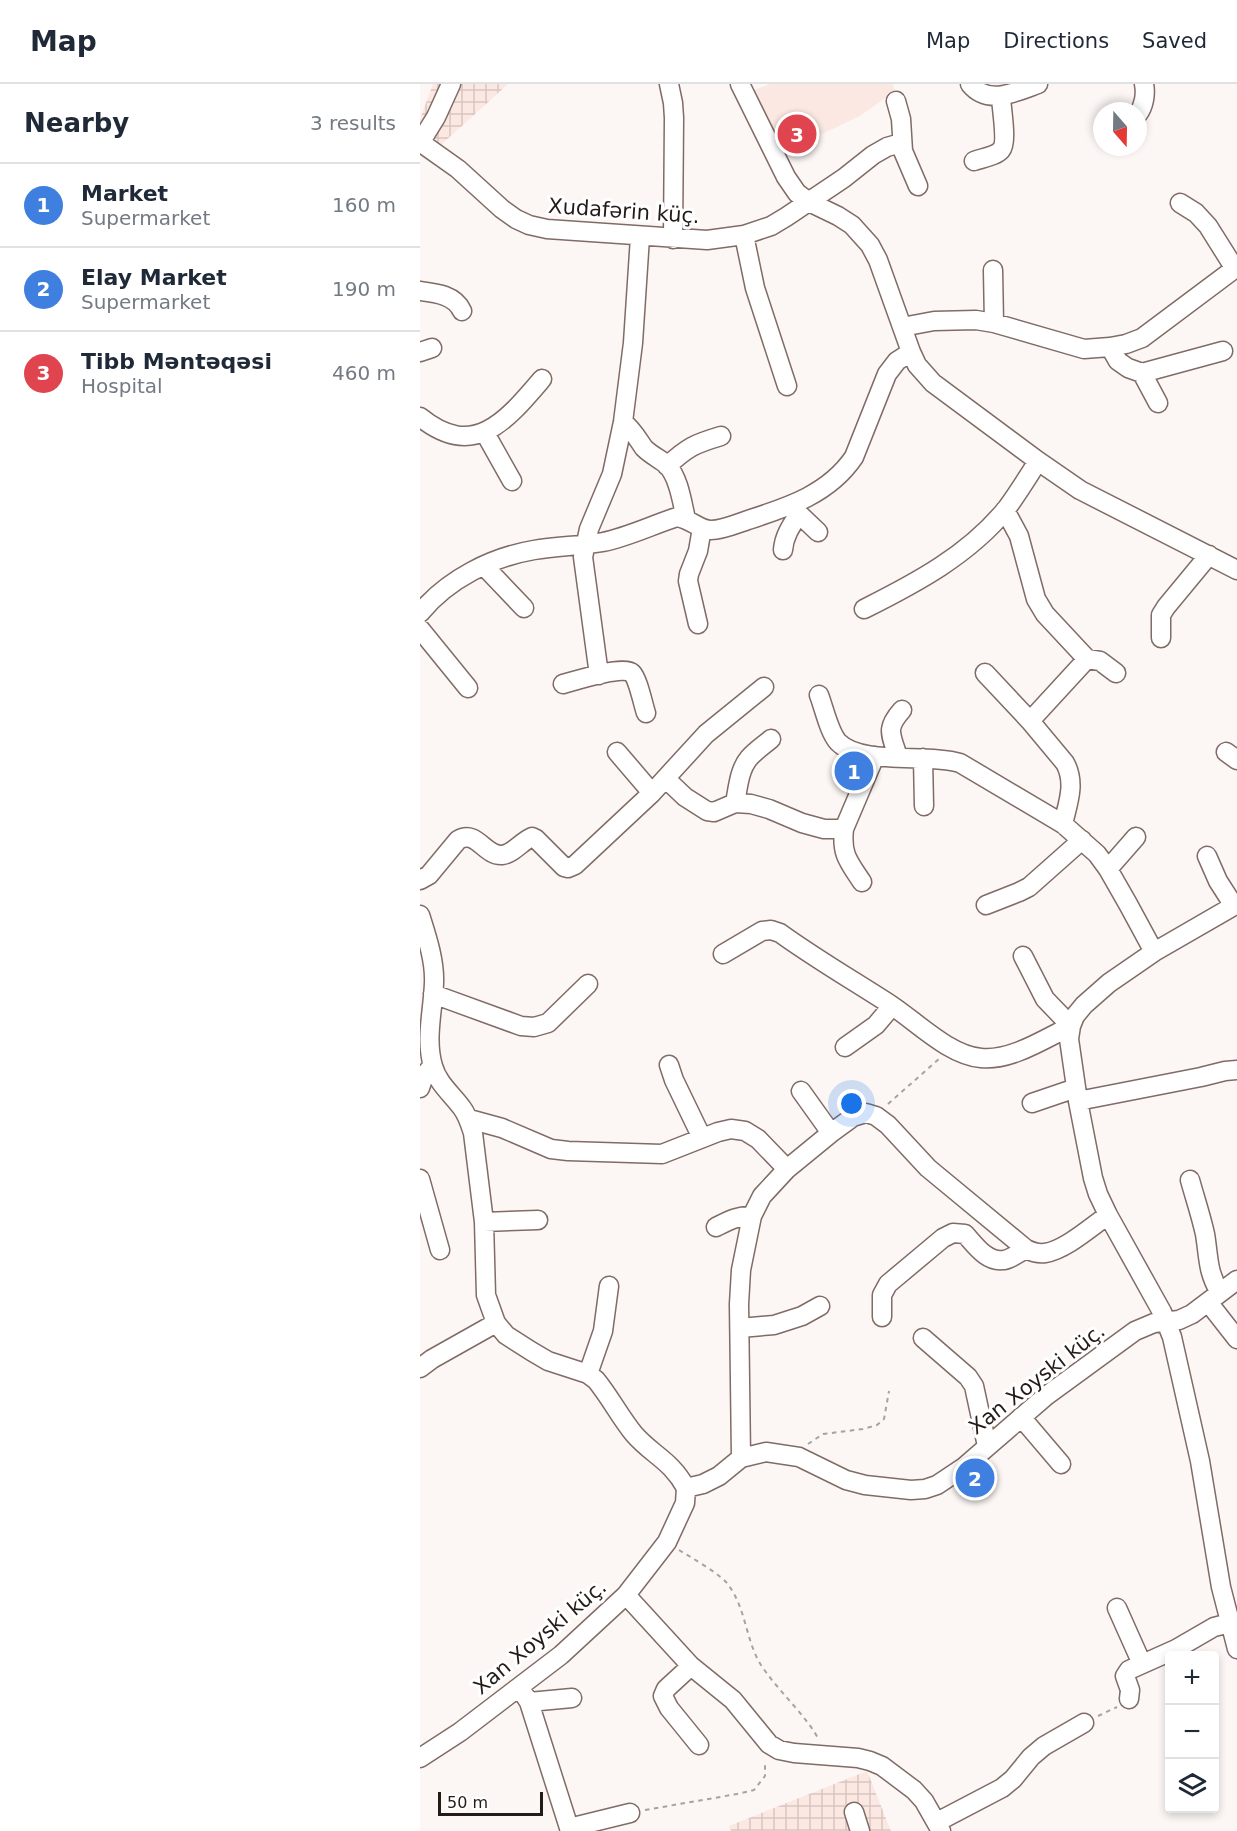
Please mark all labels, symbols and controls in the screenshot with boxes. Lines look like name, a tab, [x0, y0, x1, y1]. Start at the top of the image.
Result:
text: Map	[30, 25, 97, 58]
text: Map	[926, 29, 970, 53]
text: Directions	[1003, 29, 1109, 53]
text: Saved	[1142, 29, 1207, 53]
north arrow	[1093, 102, 1147, 156]
text: Nearby	[24, 108, 129, 138]
text: 3 results	[310, 111, 396, 135]
pin: 3	[778, 112, 817, 156]
text: Market	[81, 181, 168, 206]
text: 1	[37, 193, 50, 217]
text: 160 m	[332, 193, 396, 217]
street label: Xudafərin küç.	[547, 194, 701, 228]
text: Supermarket	[81, 206, 210, 230]
text: Elay Market	[81, 265, 227, 290]
text: 2	[37, 277, 50, 301]
text: 190 m	[332, 277, 396, 301]
text: Supermarket	[81, 290, 210, 314]
text: Tibb Məntəqəsi	[81, 349, 272, 374]
text: 3	[37, 361, 50, 385]
text: 460 m	[332, 361, 396, 385]
text: Hospital	[81, 374, 163, 398]
pin: 1	[834, 748, 874, 794]
your location	[837, 1089, 866, 1118]
street label: Xan Xoyski küç.	[964, 1319, 1110, 1439]
pin: 2	[956, 1456, 994, 1500]
street label: Xan Xoyski küç.	[469, 1575, 611, 1699]
map controls	[1165, 1651, 1219, 1813]
button: +	[1165, 1651, 1219, 1705]
button: −	[1165, 1705, 1219, 1759]
button: layers	[1165, 1759, 1219, 1813]
scale bar	[438, 1789, 543, 1816]
text: 50 m	[447, 1793, 488, 1812]

